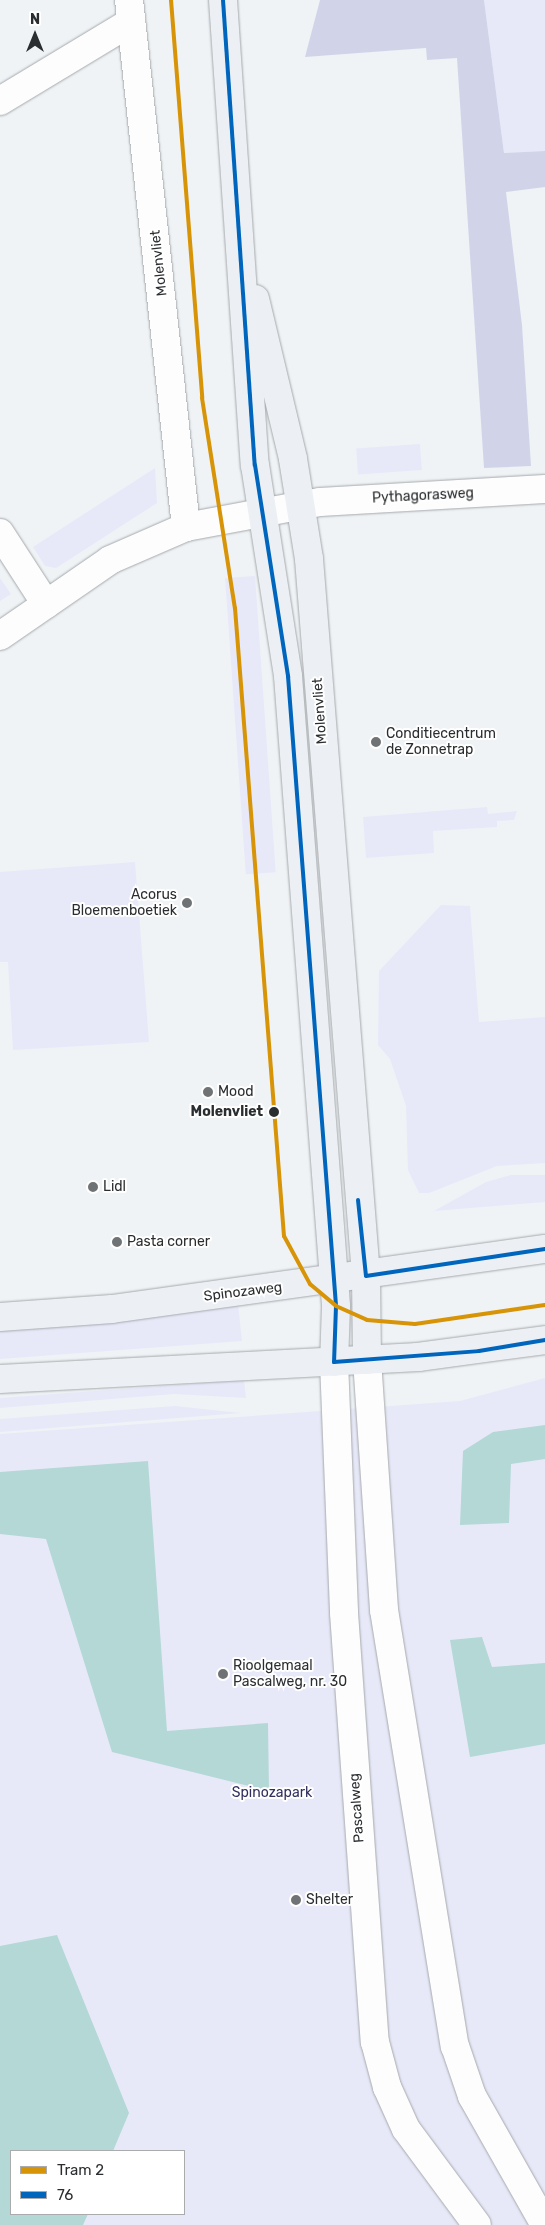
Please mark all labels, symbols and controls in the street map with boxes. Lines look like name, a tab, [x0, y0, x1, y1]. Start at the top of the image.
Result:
north arrow	[10, 10, 60, 60]
text: N	[30, 11, 40, 28]
street label: Molenvliet	[147, 229, 171, 297]
street label: Pythagorasweg	[372, 485, 474, 507]
street label: Molenvliet	[309, 677, 331, 745]
place label: Conditiecentrum de Zonnetrap	[386, 726, 496, 759]
marker: Conditiecentrum de Zonnetrap	[370, 736, 382, 748]
place label: Acorus Bloemenboetiek	[72, 887, 177, 920]
marker: Acorus Bloemenboetiek	[181, 897, 193, 909]
place label: Mood	[218, 1084, 254, 1100]
marker: Mood	[202, 1086, 214, 1098]
place label: Molenvliet	[191, 1104, 263, 1120]
marker: Molenvliet	[267, 1105, 281, 1119]
place label: Lidl	[103, 1179, 126, 1195]
marker: Lidl	[87, 1181, 99, 1193]
place label: Pasta corner	[127, 1234, 210, 1250]
marker: Pasta corner	[111, 1236, 123, 1248]
street label: Spinozaweg	[203, 1279, 283, 1305]
place label: Rioolgemaal Pascalweg, nr. 30	[233, 1658, 347, 1690]
marker: Rioolgemaal Pascalweg, nr. 30	[217, 1668, 229, 1680]
street label: Pascalweg	[346, 1773, 368, 1843]
park label: Spinozapark	[232, 1785, 312, 1801]
place label: Shelter	[306, 1892, 353, 1908]
marker: Shelter	[290, 1894, 302, 1906]
legend	[10, 2150, 185, 2215]
text: Tram 2	[57, 2161, 104, 2179]
text: 76	[57, 2186, 73, 2204]

